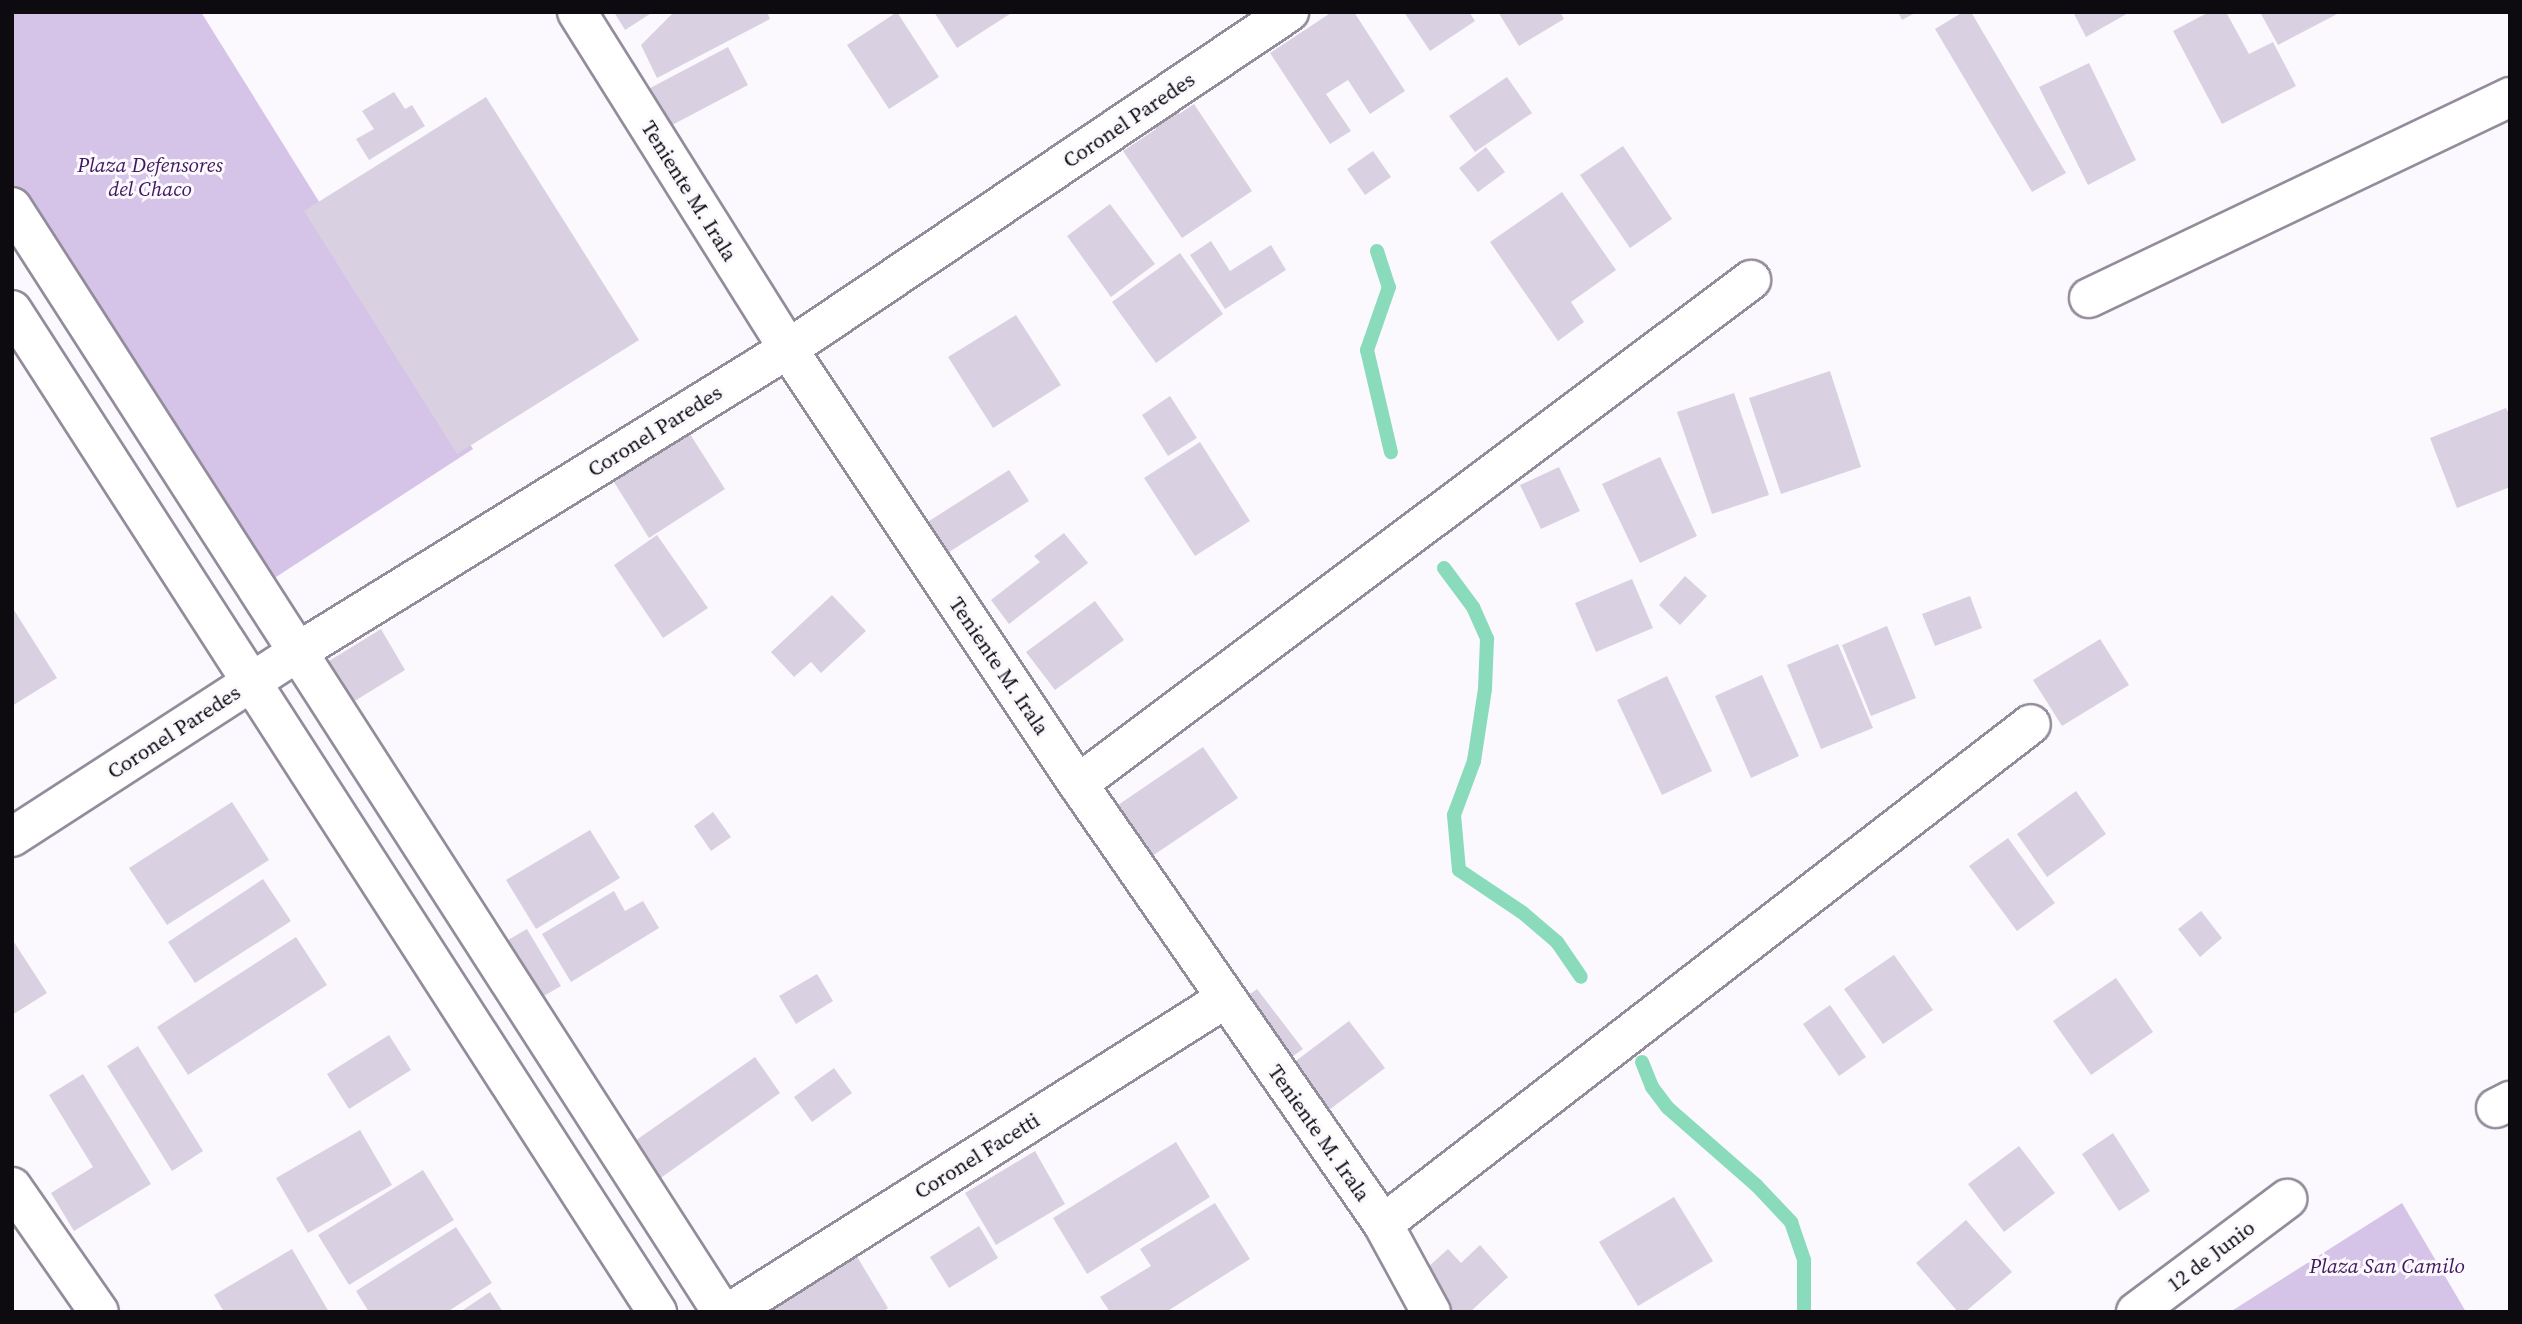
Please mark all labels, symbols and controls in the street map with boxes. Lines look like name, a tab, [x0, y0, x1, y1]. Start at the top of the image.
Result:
street label: Coronel Paredes	[1058, 67, 1200, 173]
street label: Teniente M. Irala	[636, 116, 742, 266]
park label: Plaza Defensores del Chaco	[77, 152, 223, 202]
street label: Coronel Paredes	[583, 380, 727, 482]
street label: Teniente M. Irala	[944, 592, 1054, 740]
street label: Coronel Paredes	[103, 680, 245, 784]
street label: Teniente M. Irala	[1263, 1060, 1375, 1206]
street label: Coronel Facetti	[910, 1108, 1044, 1204]
street label: 12 de Junio	[2162, 1215, 2260, 1297]
park label: Plaza San Camilo	[2309, 1253, 2465, 1279]

